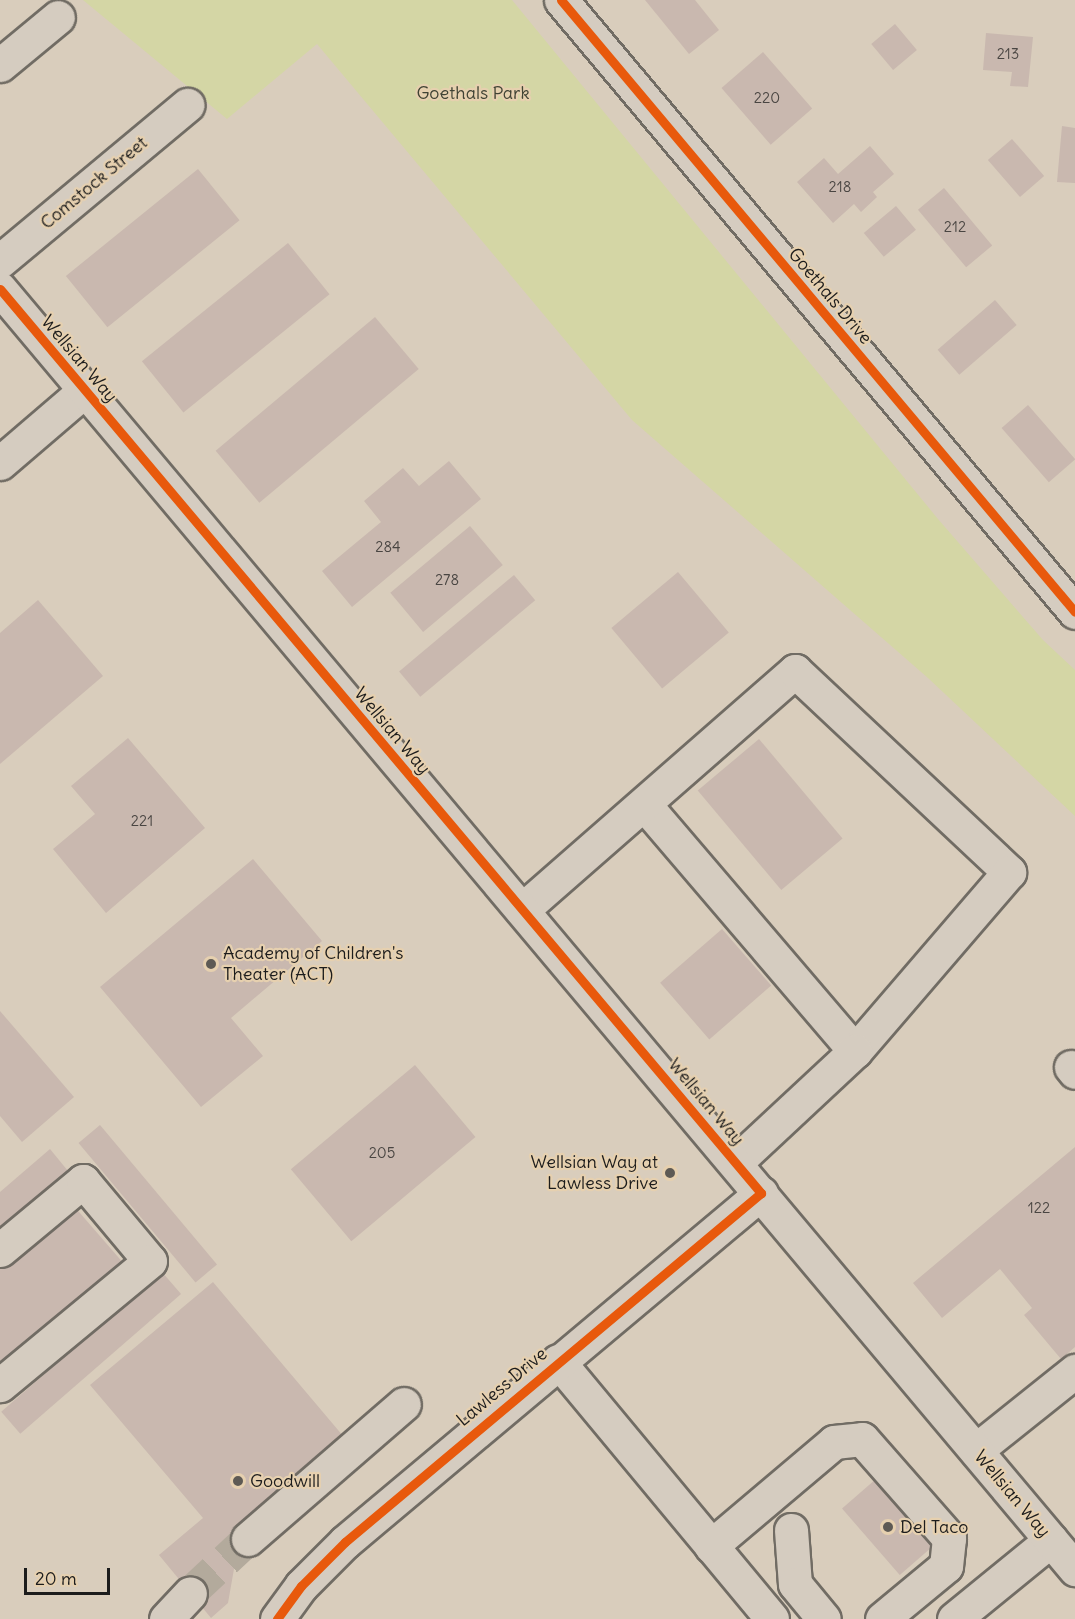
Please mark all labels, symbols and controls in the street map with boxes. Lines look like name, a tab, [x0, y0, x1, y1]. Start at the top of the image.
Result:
house number: 213	[997, 45, 1019, 63]
park label: Goethals Park	[416, 82, 530, 104]
house number: 220	[754, 89, 780, 107]
street label: Comstock Street	[36, 132, 152, 234]
house number: 218	[829, 178, 851, 196]
house number: 212	[944, 218, 966, 236]
street label: Goethals Drive	[784, 244, 876, 348]
street label: Wellsian Way	[36, 311, 122, 407]
house number: 284	[375, 538, 401, 556]
house number: 278	[435, 571, 459, 589]
street label: Wellsian Way	[349, 683, 435, 779]
house number: 221	[131, 812, 153, 830]
place label: Academy of Children's Theater (ACT)	[223, 943, 404, 986]
marker: Academy of Children's Theater (ACT)	[204, 957, 218, 971]
street label: Wellsian Way	[663, 1054, 749, 1150]
house number: 205	[369, 1144, 395, 1162]
place label: Wellsian Way at Lawless Drive	[531, 1152, 658, 1194]
marker: Wellsian Way at Lawless Drive	[663, 1166, 677, 1180]
house number: 122	[1028, 1199, 1050, 1217]
street label: Lawless Drive	[453, 1343, 551, 1431]
street label: Wellsian Way	[969, 1446, 1055, 1542]
place label: Goodwill	[250, 1470, 320, 1492]
marker: Goodwill	[231, 1474, 245, 1488]
place label: Del Taco	[900, 1516, 968, 1538]
marker: Del Taco	[881, 1520, 895, 1534]
scale bar	[27, 1556, 112, 1594]
text: 20 m	[35, 1567, 77, 1590]

